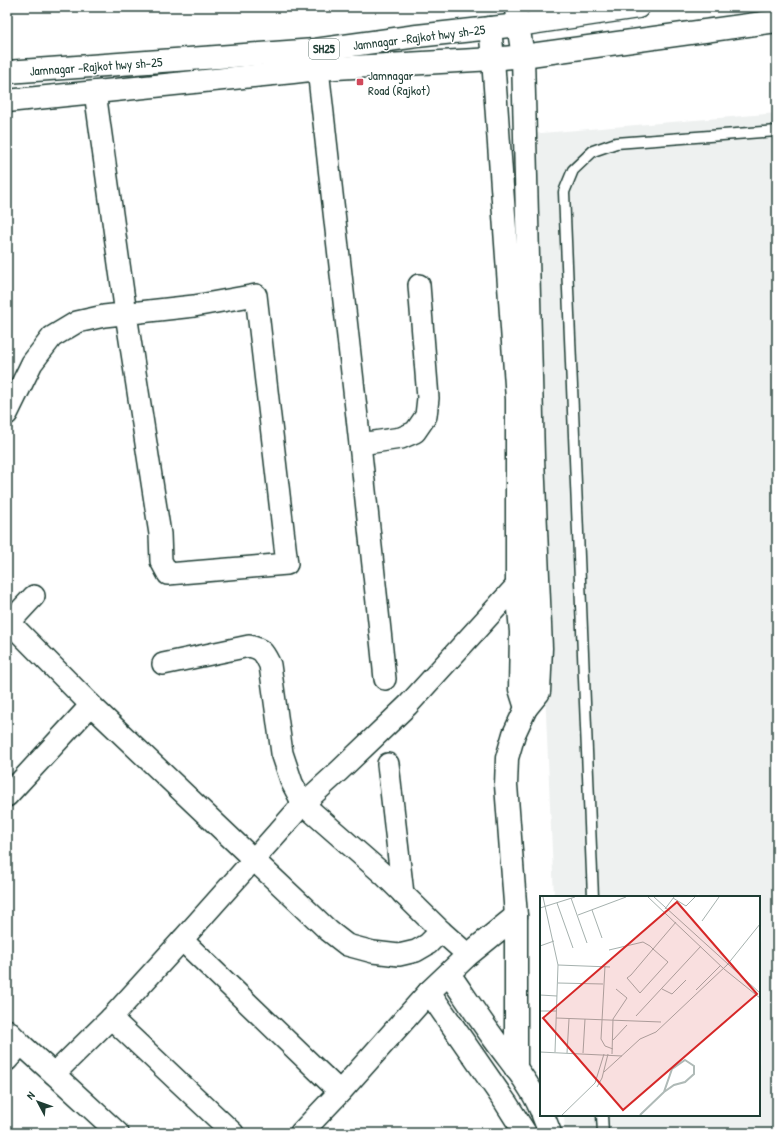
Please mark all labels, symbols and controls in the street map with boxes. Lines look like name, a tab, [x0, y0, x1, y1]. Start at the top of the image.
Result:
street label: Jamnagar -Rajkot hwy sh-25	[352, 20, 487, 54]
road number: SH25	[309, 39, 339, 59]
street label: Jamnagar -Rajkot hwy sh-25	[29, 52, 164, 80]
place label: Jamnagar Road (Rajkot)	[368, 66, 431, 99]
marker: Jamnagar Road (Rajkot)	[355, 77, 365, 87]
inset map	[540, 896, 760, 1116]
north arrow	[18, 1082, 58, 1122]
text: N	[23, 1089, 38, 1102]

